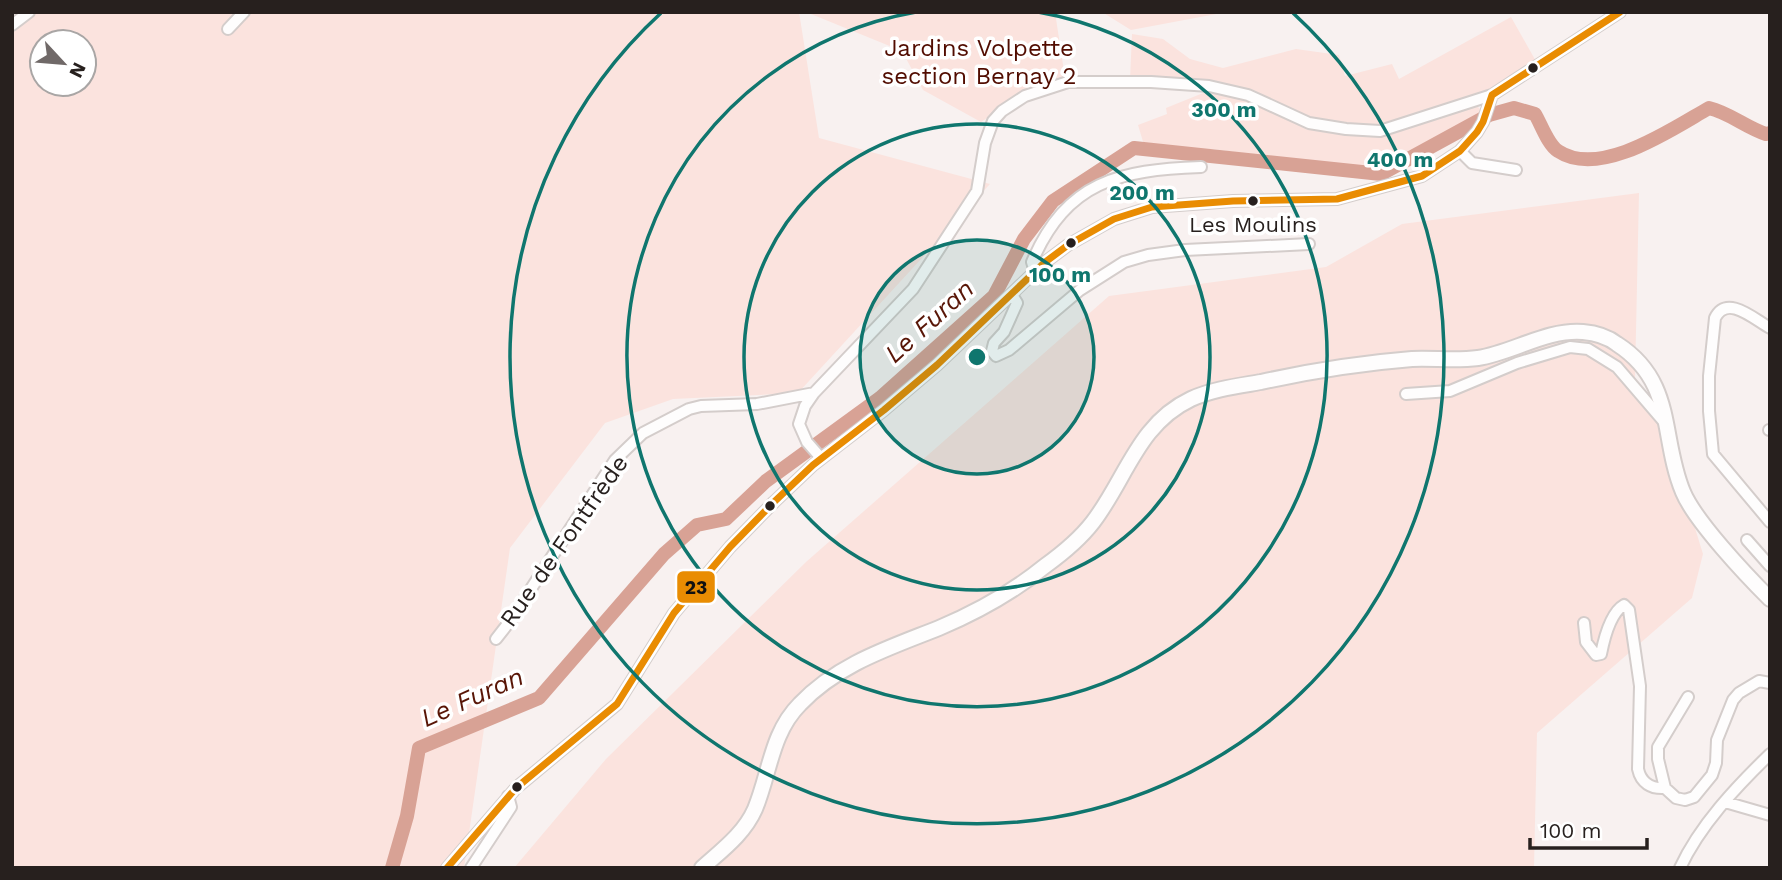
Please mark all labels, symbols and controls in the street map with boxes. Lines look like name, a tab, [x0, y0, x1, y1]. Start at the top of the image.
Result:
north arrow	[28, 28, 98, 98]
park label: Jardins Volpette section Bernay 2	[882, 34, 1076, 90]
text: N	[64, 59, 91, 82]
unlabelled marker	[1526, 61, 1540, 75]
text: 300 m	[1191, 97, 1257, 122]
text: 400 m	[1367, 147, 1433, 172]
text: 200 m	[1109, 180, 1175, 205]
marker: Les Moulins	[1246, 194, 1260, 208]
place label: Les Moulins	[1189, 212, 1317, 237]
unlabelled marker	[1064, 236, 1078, 250]
text: 100 m	[1029, 262, 1091, 287]
water label: Le Furan	[878, 273, 980, 369]
centre of rings	[965, 345, 989, 369]
street label: Rue de Fontfrède	[494, 450, 634, 632]
unlabelled marker	[763, 499, 777, 513]
line badge: 23	[676, 570, 716, 604]
text: 23	[685, 576, 707, 599]
water label: Le Furan	[416, 661, 528, 733]
unlabelled marker	[510, 780, 524, 794]
scale bar	[1530, 806, 1647, 850]
text: 100 m	[1540, 818, 1602, 843]

